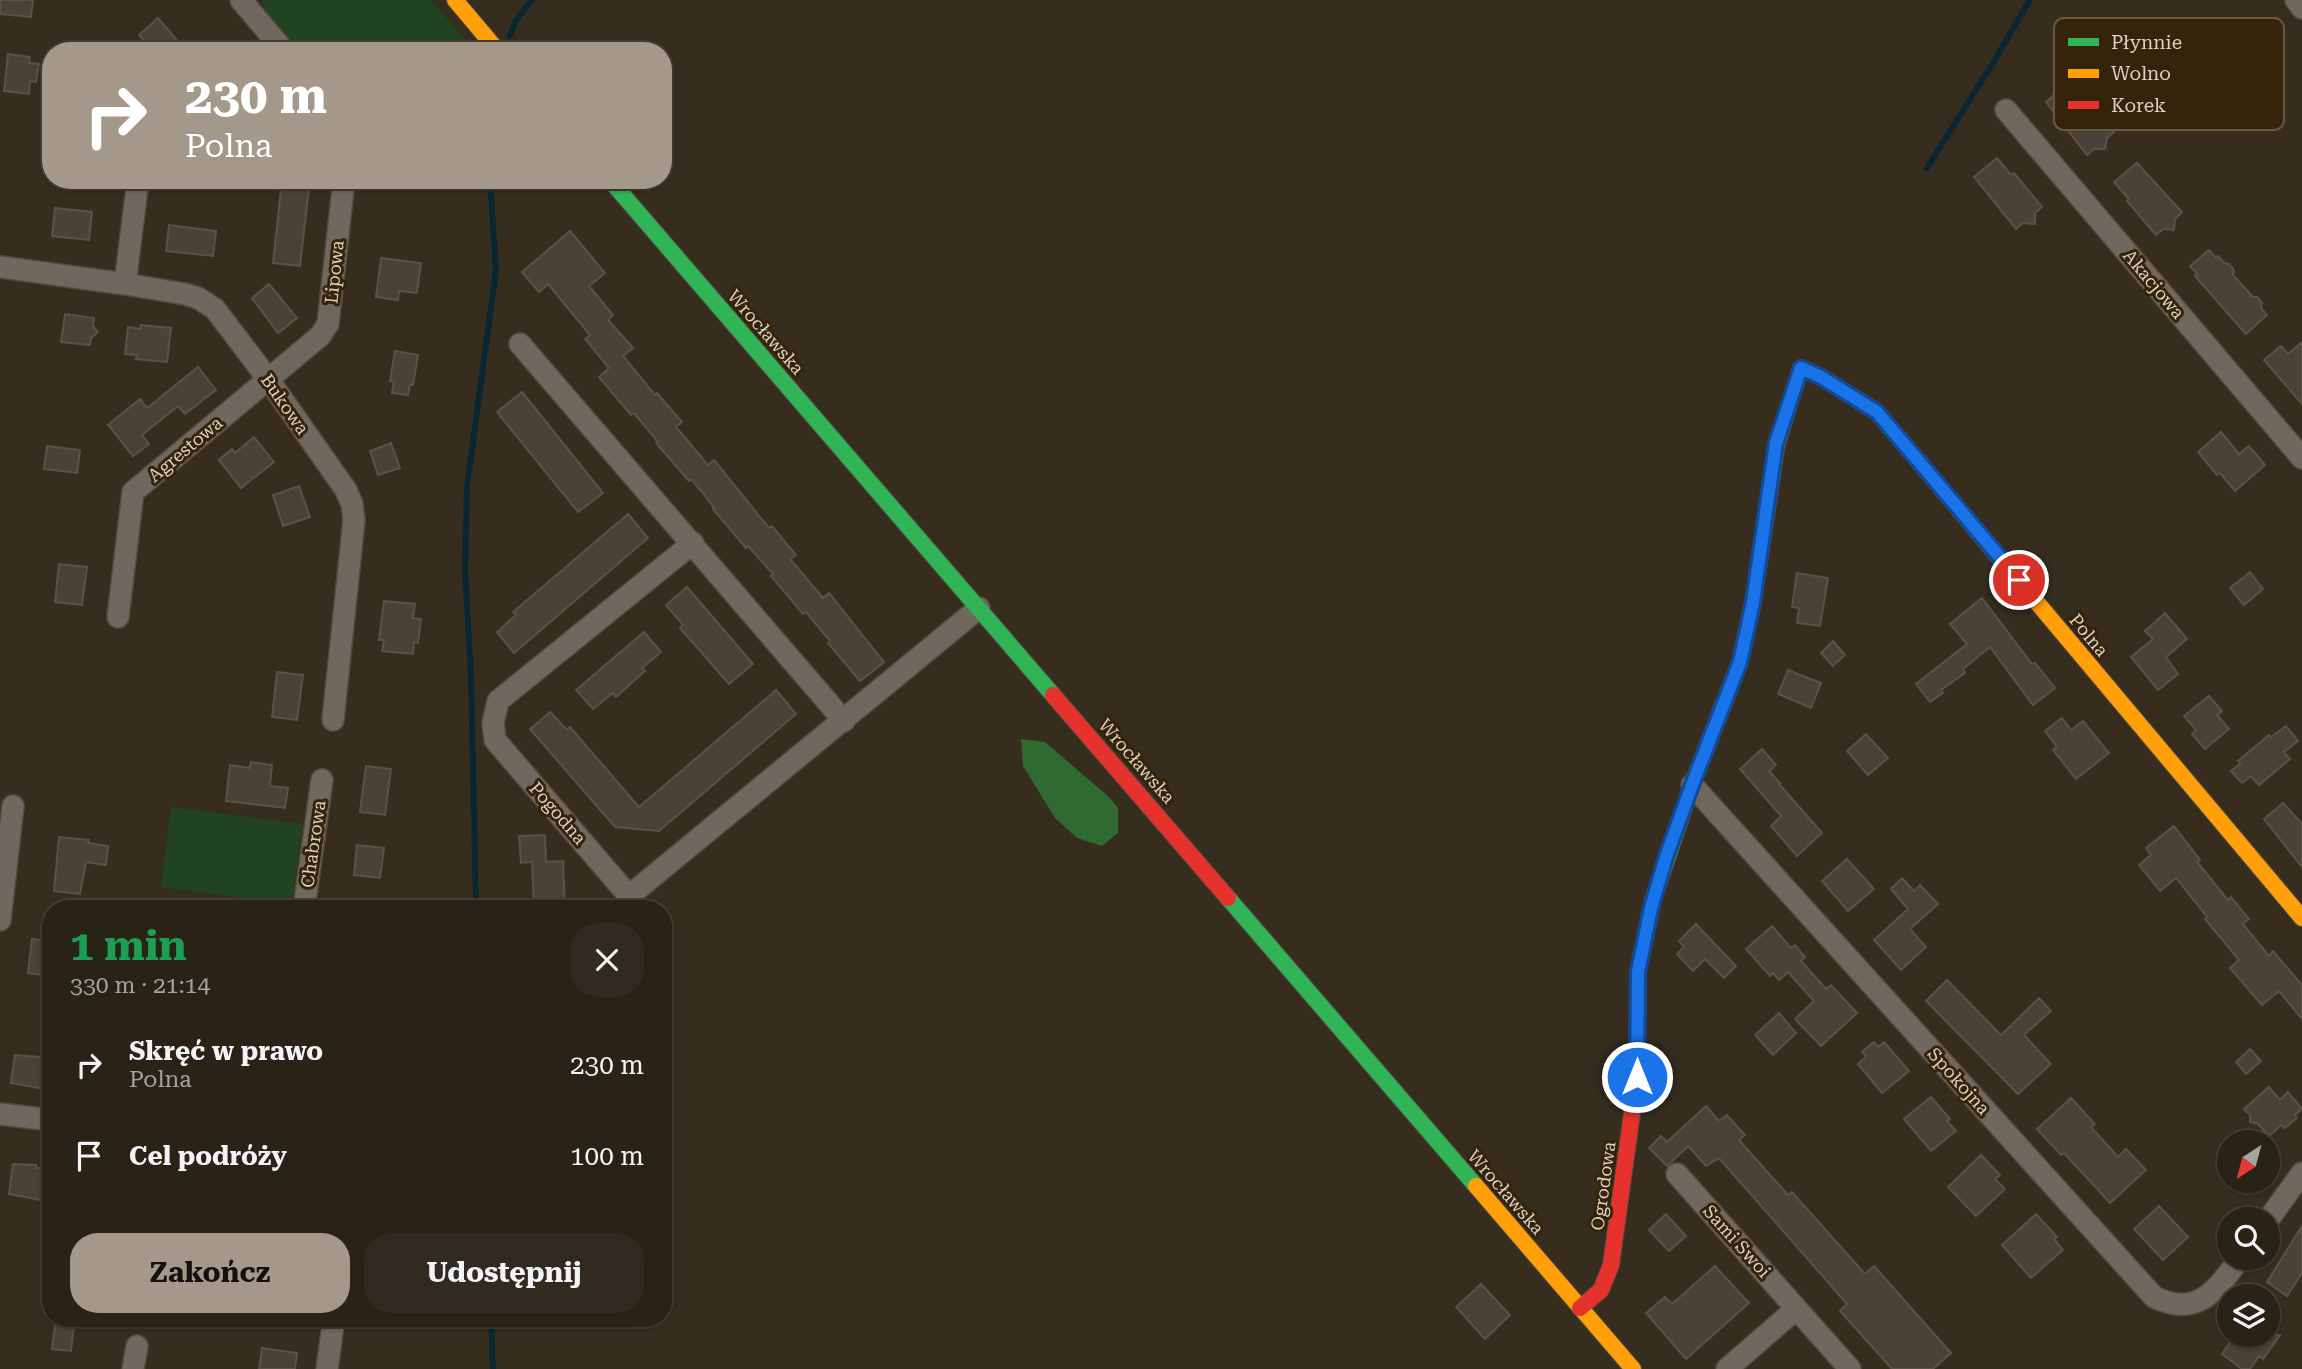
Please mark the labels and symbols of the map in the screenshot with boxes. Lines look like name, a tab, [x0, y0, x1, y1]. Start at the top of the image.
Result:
legend	[2054, 18, 2284, 130]
text: Płynnie	[2111, 31, 2182, 54]
text: Wolno	[2111, 62, 2171, 85]
text: Korek	[2111, 94, 2166, 117]
street label: Lipowa	[320, 239, 348, 305]
street label: Akacjowa	[2119, 245, 2189, 323]
street label: Wrocławska	[724, 285, 809, 379]
street label: Bukowa	[257, 370, 314, 438]
street label: Agrestowa	[144, 412, 226, 486]
pin	[1989, 550, 2049, 610]
street label: Polna	[2065, 609, 2113, 661]
street label: Wrocławska	[1095, 714, 1180, 808]
street label: Pogodna	[525, 777, 591, 849]
street label: Chabrowa	[296, 799, 330, 889]
position arrow	[1600, 1040, 1674, 1114]
street label: Spokojna	[1924, 1043, 1995, 1119]
north arrow	[2217, 1130, 2280, 1194]
street label: Ogrodowa	[1586, 1140, 1620, 1232]
street label: Wrocławska	[1464, 1145, 1549, 1239]
street label: Sami Swoi	[1699, 1200, 1775, 1282]

